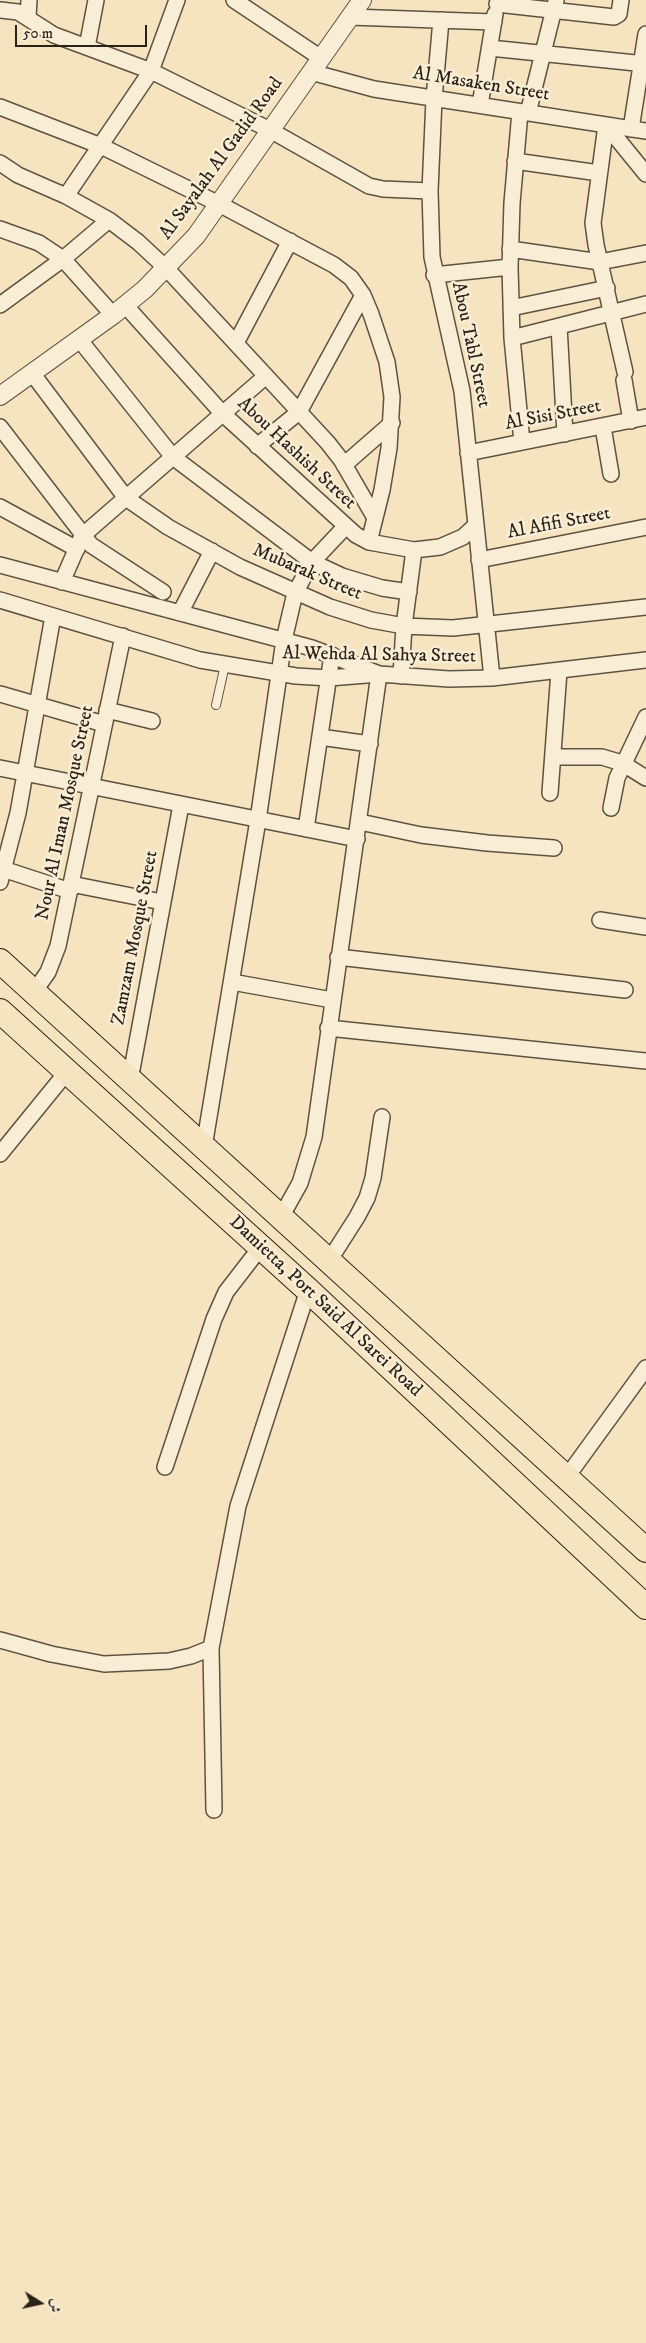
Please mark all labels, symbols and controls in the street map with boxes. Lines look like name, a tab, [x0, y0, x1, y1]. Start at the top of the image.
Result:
scale bar	[18, 15, 150, 47]
text: 50 m	[23, 24, 53, 43]
street label: Al Masaken Street	[411, 63, 551, 107]
street label: Al Sayalah Al Gadid Road	[155, 73, 289, 245]
street label: Abou Tabl Street	[446, 280, 494, 410]
street label: Abou Hashish Street	[232, 393, 360, 515]
street label: Al Sisi Street	[503, 396, 603, 436]
street label: Al Afifi Street	[506, 503, 612, 545]
street label: Mubarak Street	[249, 540, 365, 606]
street label: Al Wehda Al Sahya Street	[282, 643, 476, 669]
street label: Nour Al Iman Mosque Street	[32, 704, 100, 922]
street label: Zamzam Mosque Street	[108, 849, 164, 1027]
street label: Damietta, Port Said Al Sarei Road	[224, 1212, 426, 1402]
north arrow	[15, 2278, 65, 2328]
text: ش	[45, 2297, 65, 2314]

